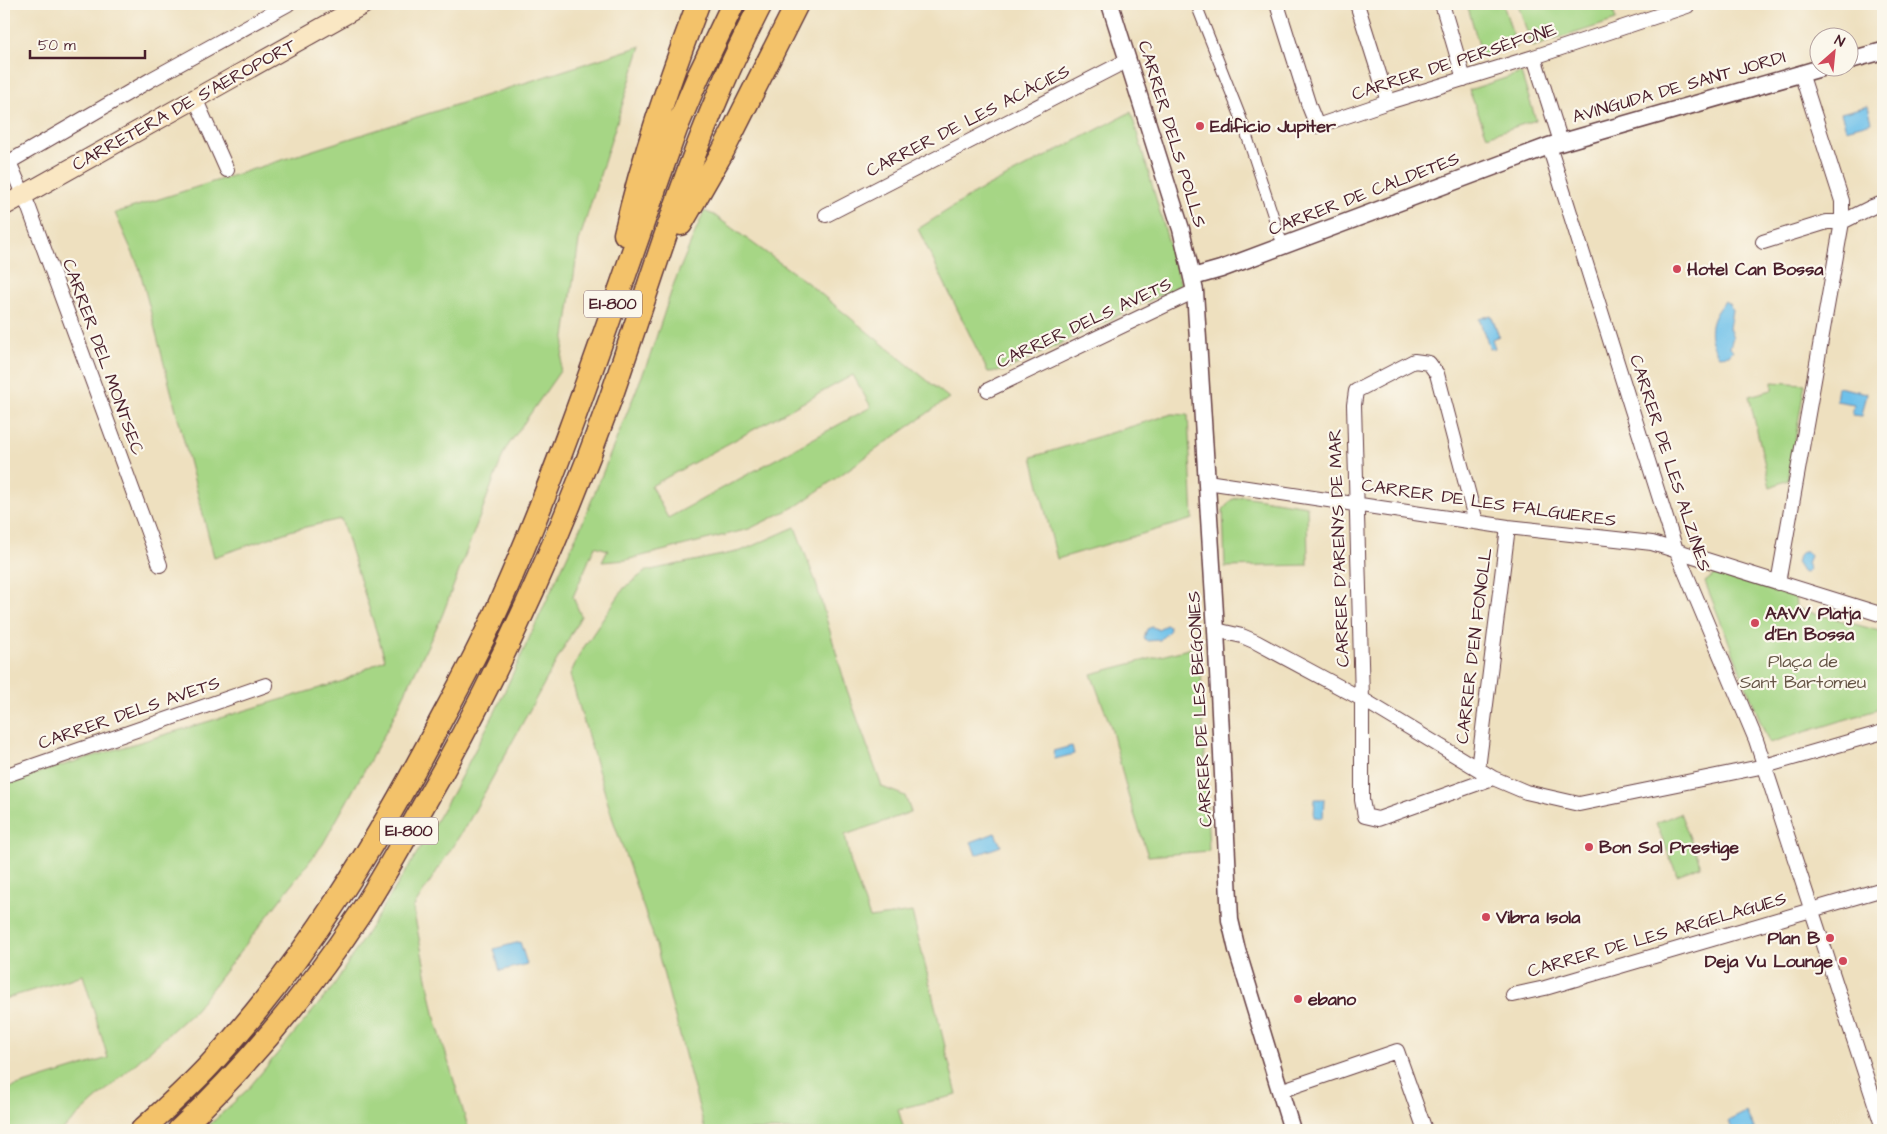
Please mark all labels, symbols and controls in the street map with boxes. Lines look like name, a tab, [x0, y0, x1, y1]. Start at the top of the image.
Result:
street label: CARRER DE PERSÈFONE	[1348, 17, 1560, 107]
scale bar	[30, 28, 145, 60]
north arrow	[1810, 28, 1860, 78]
text: N	[1831, 30, 1848, 52]
street label: CARRETERA DE S'AEROPORT	[67, 32, 301, 177]
text: 50 m	[38, 35, 76, 56]
street label: CARRER DELS POLLS	[1132, 37, 1212, 231]
street label: AVINGUDA DE SANT JORDI	[1569, 45, 1789, 129]
street label: CARRER DE LES ACÀCIES	[862, 59, 1074, 183]
place label: Edificio Jupiter	[1210, 114, 1336, 139]
marker: Edificio Jupiter	[1194, 120, 1206, 132]
street label: CARRER DE CALDETES	[1265, 146, 1463, 242]
street label: CARRER DEL MONTSEC	[56, 255, 150, 459]
place label: Hotel Can Bossa	[1687, 257, 1824, 282]
marker: Hotel Can Bossa	[1671, 263, 1683, 275]
street label: CARRER DELS AVETS	[992, 271, 1176, 375]
road number: EI-800	[584, 290, 642, 318]
street label: CARRER DE LES ALZINES	[1623, 351, 1717, 575]
street label: CARRER D'ARENYS DE MAR	[1322, 428, 1356, 668]
street label: CARRER DE LES FALGUERES	[1360, 473, 1618, 533]
street label: CARRER D'EN FONOLL	[1450, 546, 1498, 745]
street label: CARRER DE LES BEGONIES	[1181, 590, 1219, 828]
place label: AAVV Platja d'En Bossa	[1764, 601, 1862, 647]
marker: AAVV Platja d'En Bossa	[1749, 617, 1761, 629]
park label: Plaça de Sant Bartomeu	[1740, 649, 1866, 695]
street label: CARRER DELS AVETS	[35, 670, 223, 756]
road number: EI-800	[380, 818, 438, 844]
place label: Bon Sol Prestige	[1599, 835, 1739, 861]
marker: Bon Sol Prestige	[1583, 841, 1595, 853]
street label: CARRER DE LES ARGELAGUES	[1525, 886, 1789, 984]
place label: Vibra Isola	[1495, 905, 1581, 930]
marker: Vibra Isola	[1480, 911, 1492, 923]
place label: Plan B	[1768, 926, 1820, 951]
marker: Plan B	[1824, 932, 1836, 944]
place label: Deja Vu Lounge	[1705, 949, 1833, 975]
marker: Deja Vu Lounge	[1837, 955, 1849, 967]
place label: ebano	[1308, 987, 1357, 1012]
marker: ebano	[1292, 993, 1304, 1005]

